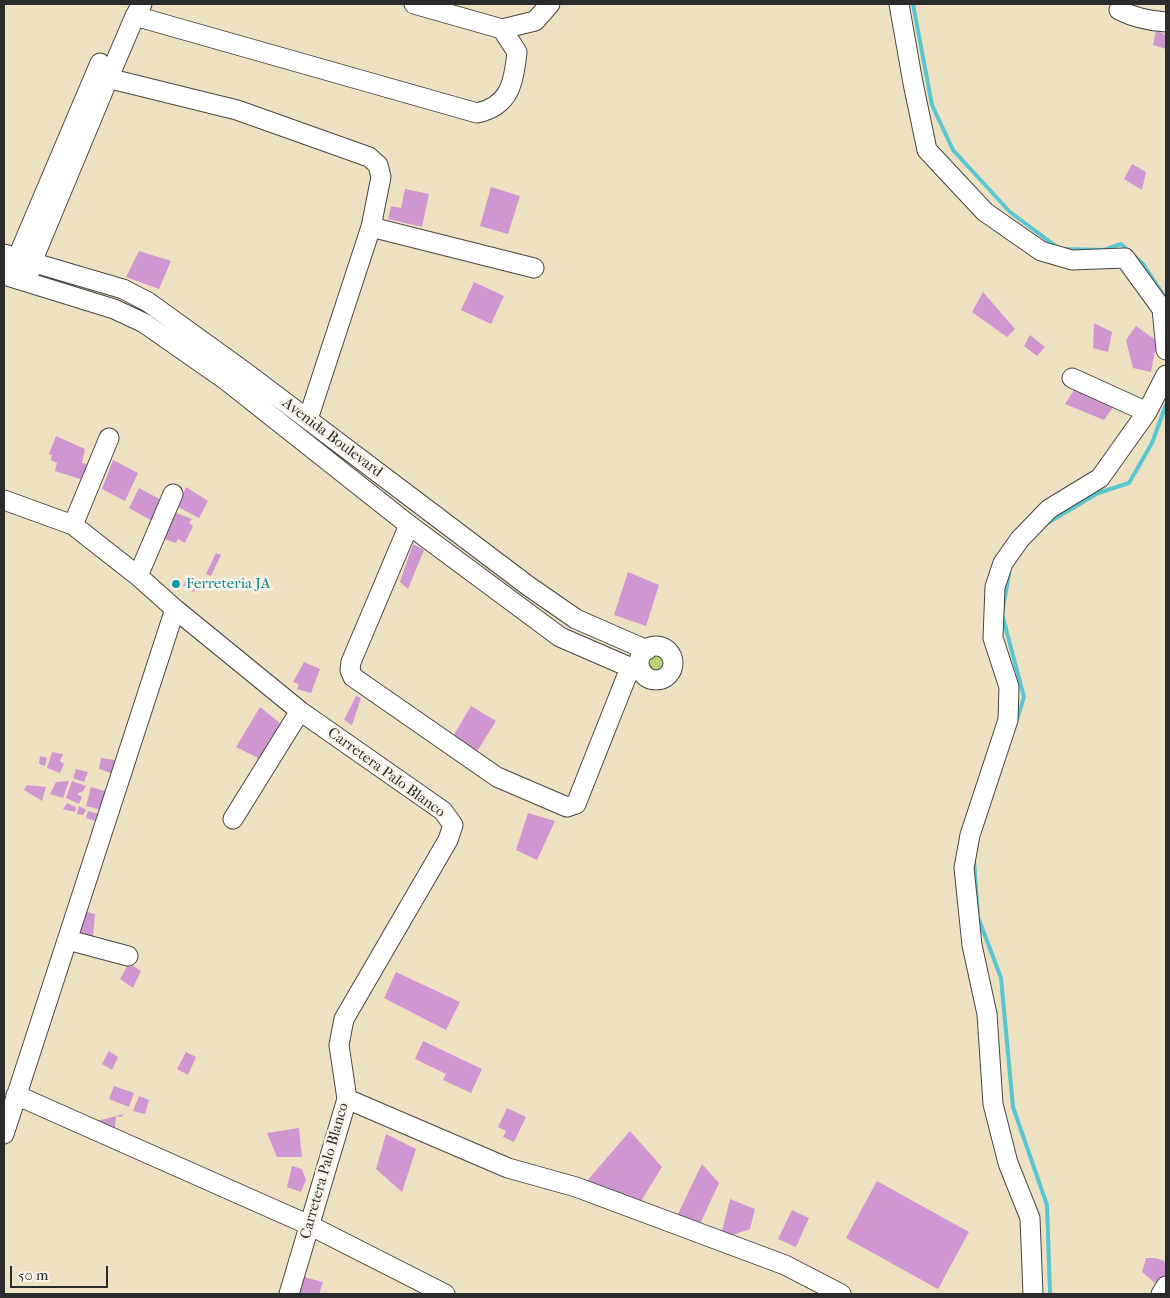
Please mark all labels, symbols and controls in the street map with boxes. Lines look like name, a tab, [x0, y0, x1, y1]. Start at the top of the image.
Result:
street label: Avenida Boulevard	[278, 394, 386, 482]
place label: Ferreteria JA	[186, 575, 270, 593]
marker: Ferreteria JA	[170, 578, 182, 590]
street label: Carretera Palo Blanco	[324, 724, 448, 822]
street label: Carretera Palo Blanco	[297, 1101, 353, 1241]
scale bar	[12, 1256, 110, 1288]
text: 50 m	[18, 1266, 48, 1284]

